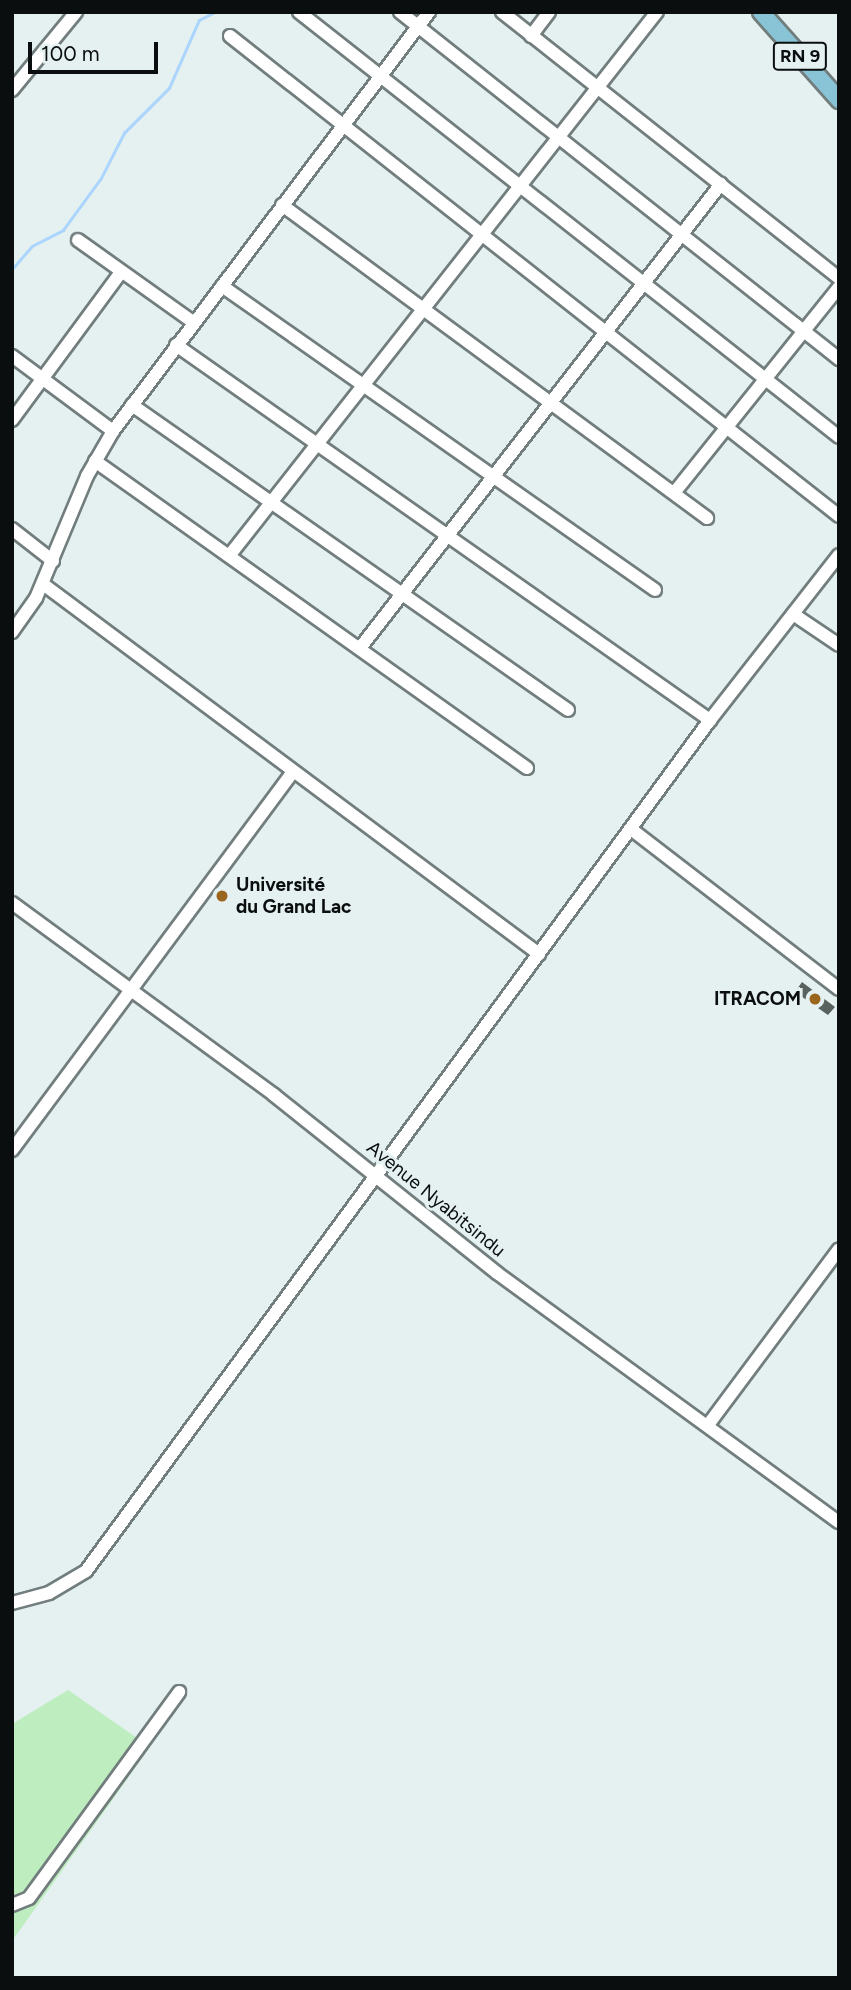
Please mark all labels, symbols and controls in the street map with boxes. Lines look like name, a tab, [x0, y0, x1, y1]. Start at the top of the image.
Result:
scale bar	[32, 28, 161, 72]
text: 100 m	[41, 41, 100, 66]
road number: RN 9	[772, 42, 828, 70]
place label: Université du Grand Lac	[236, 874, 351, 918]
marker: Université du Grand Lac	[214, 888, 230, 904]
place label: ITRACOM	[714, 988, 801, 1010]
marker: ITRACOM	[807, 991, 823, 1007]
street label: Avenue Nyabitsindu	[362, 1136, 510, 1262]

